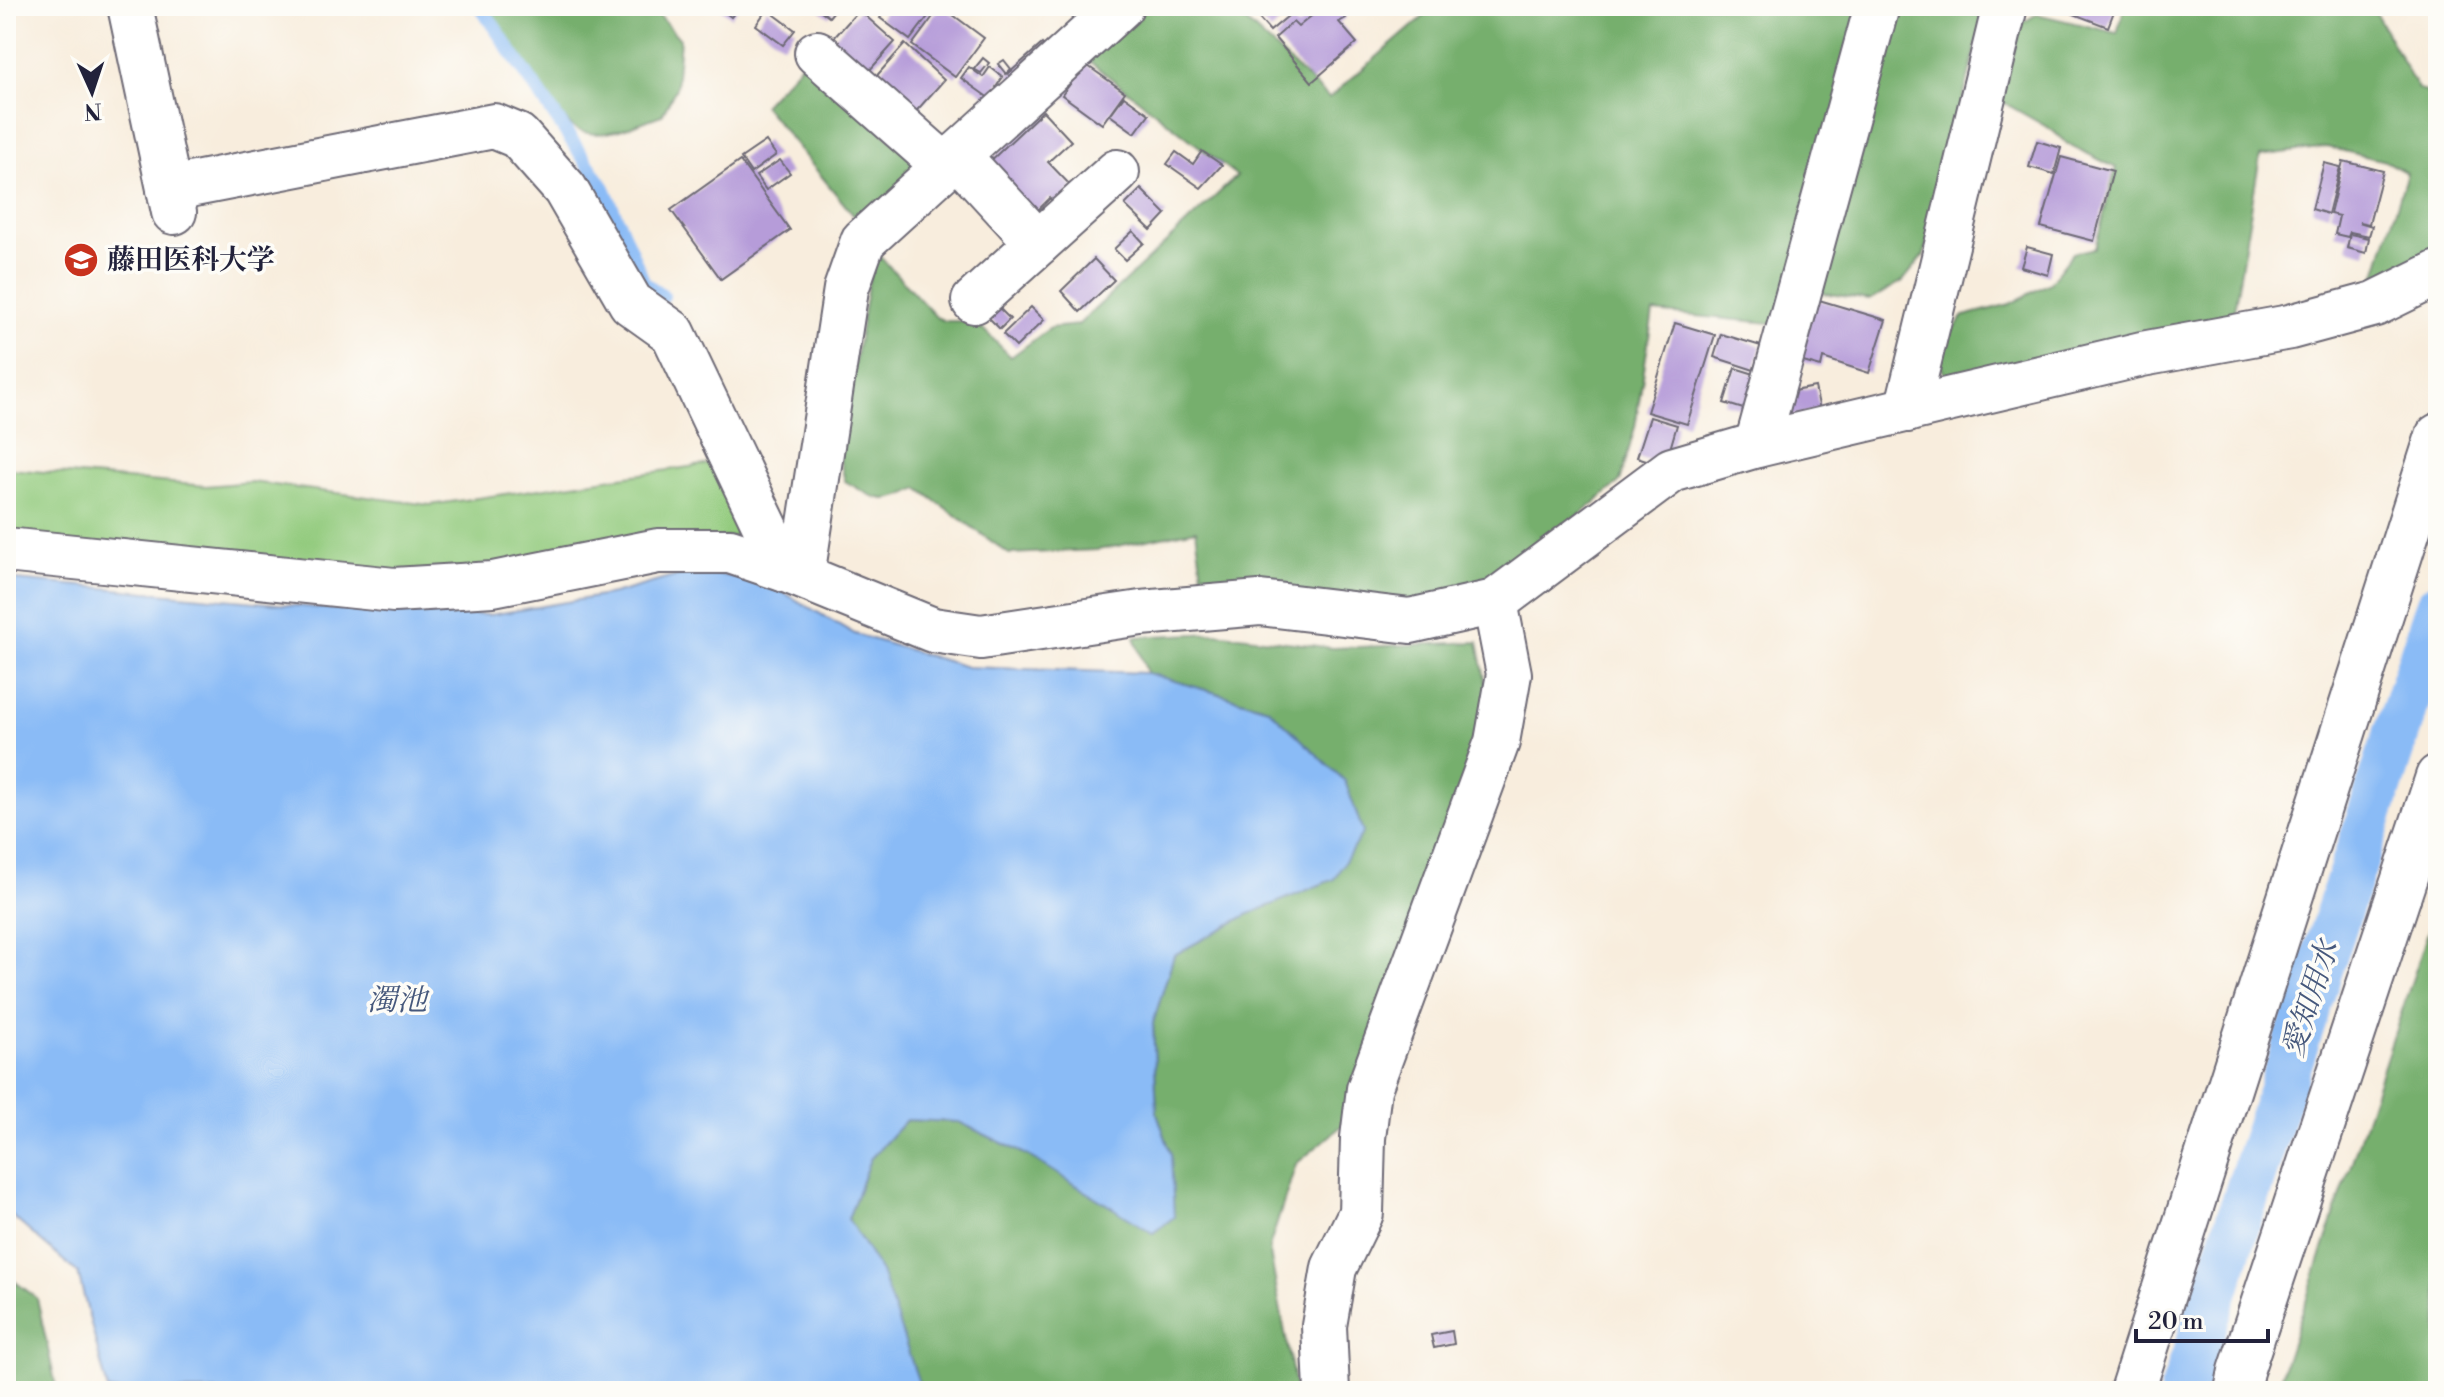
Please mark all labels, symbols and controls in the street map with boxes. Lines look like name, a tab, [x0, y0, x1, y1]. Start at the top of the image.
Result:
north arrow	[52, 52, 132, 132]
text: N	[83, 97, 102, 124]
school or university icon: 藤田医科大学	[62, 241, 100, 279]
place label: 藤田医科大学	[107, 243, 275, 278]
water label: 愛知用水	[2274, 933, 2349, 1062]
water label: 濁池	[367, 982, 430, 1020]
scale bar	[2136, 1293, 2268, 1343]
text: 20 m	[2148, 1307, 2204, 1337]

